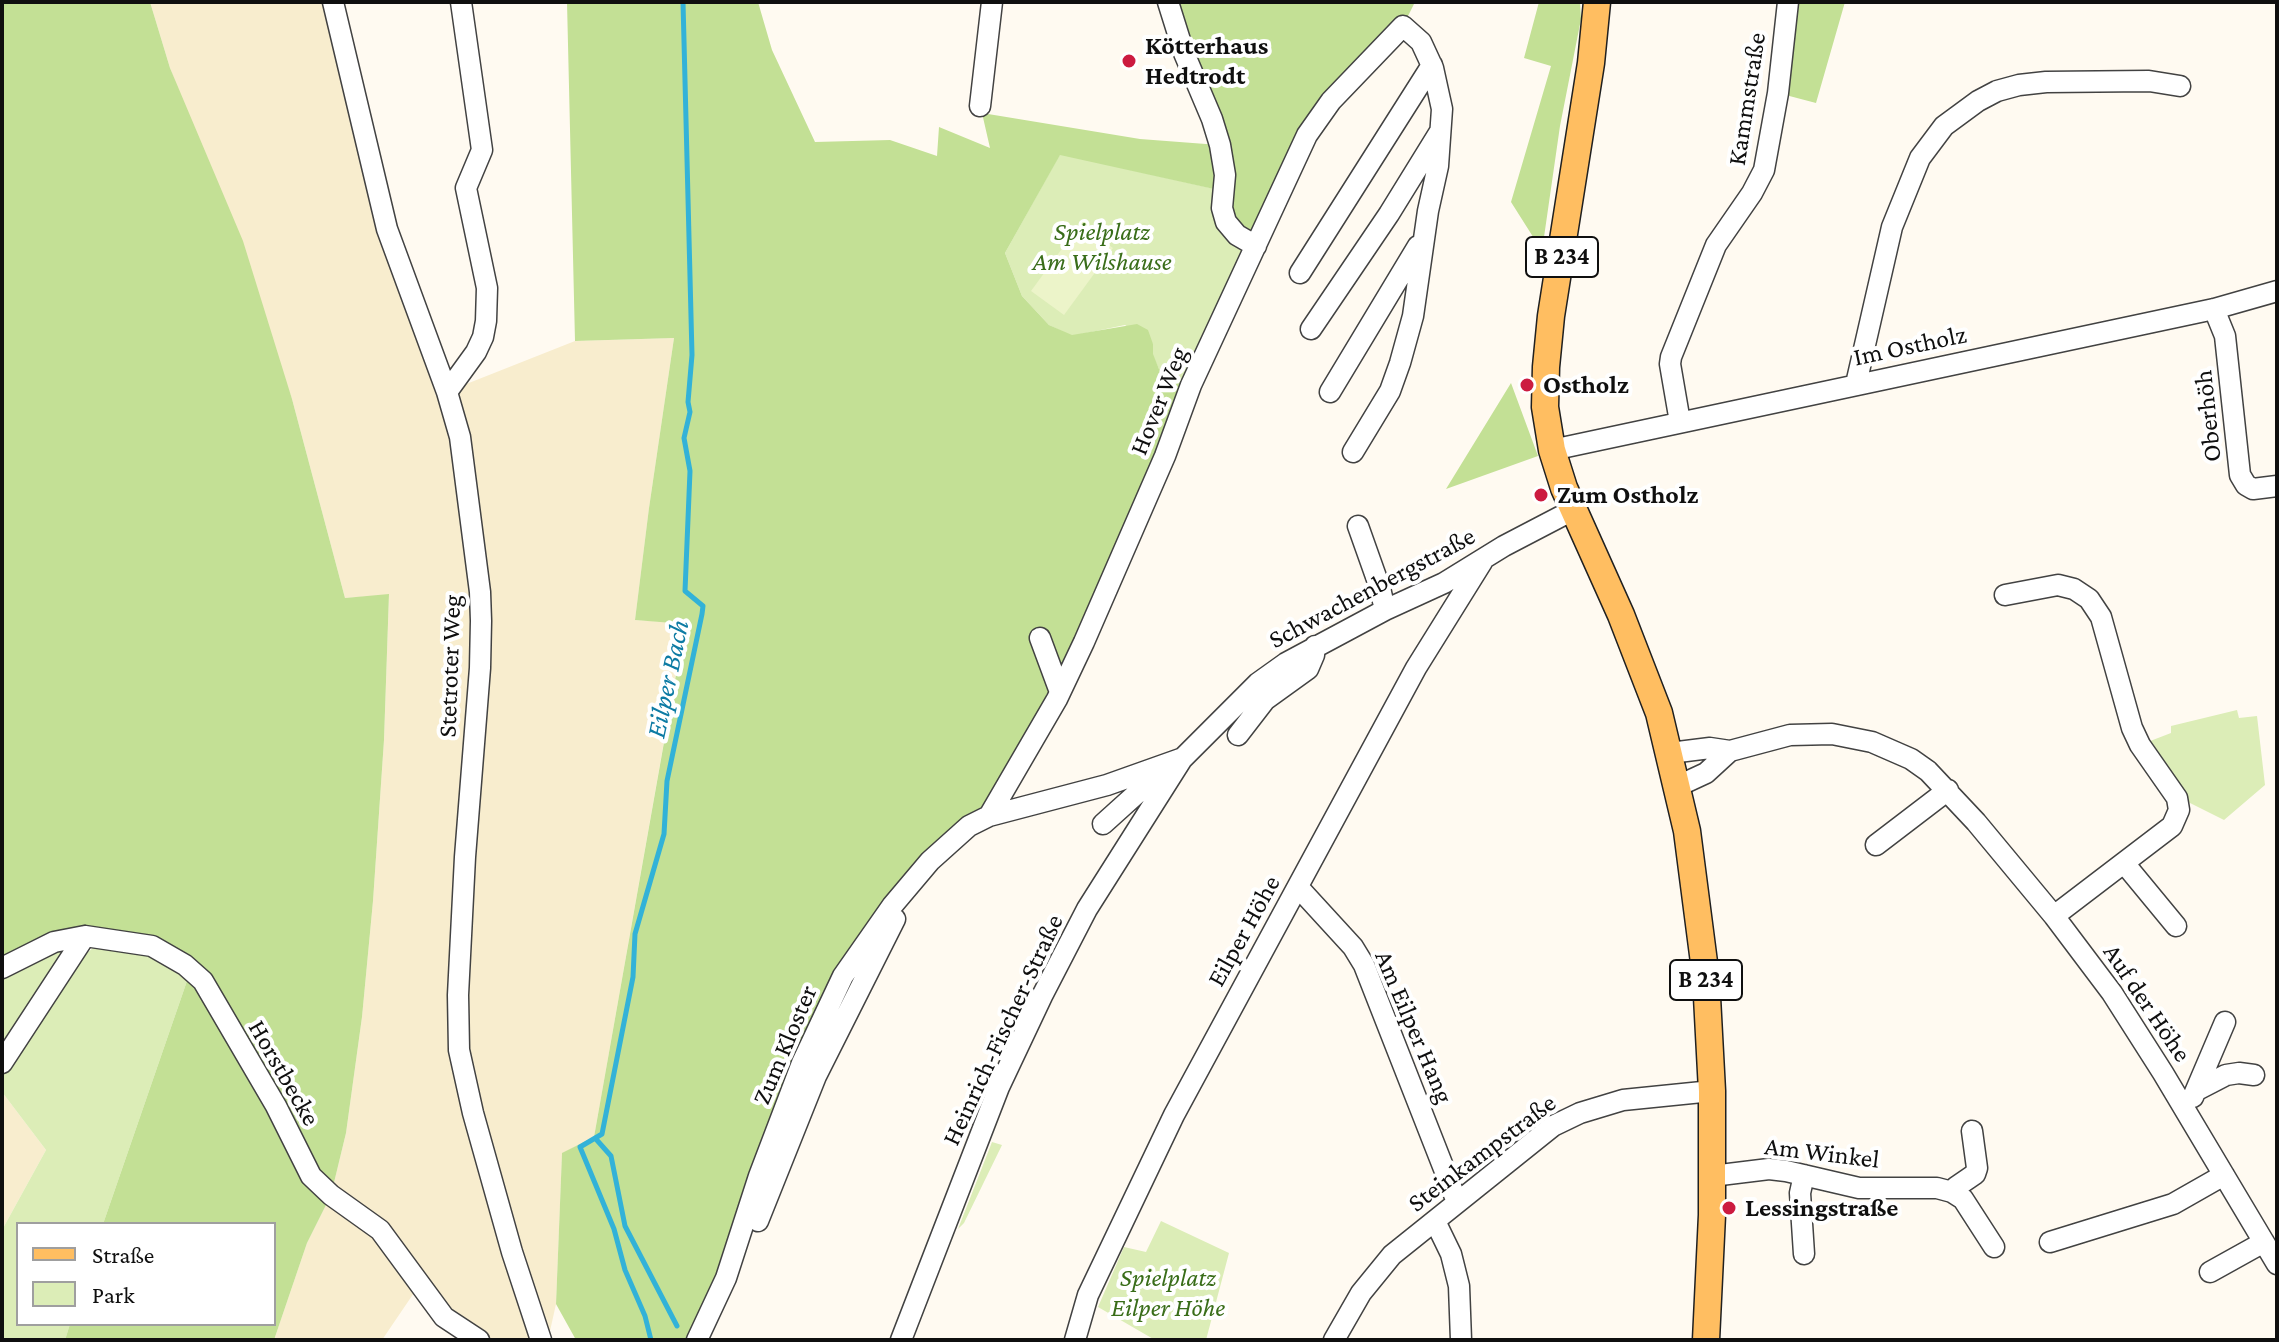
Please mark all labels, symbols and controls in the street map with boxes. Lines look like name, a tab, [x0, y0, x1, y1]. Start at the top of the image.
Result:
place label: Kötterhaus Hedtrodt	[1145, 30, 1268, 92]
street label: Kammstraße	[1721, 30, 1773, 168]
marker: Kötterhaus Hedtrodt	[1120, 52, 1138, 70]
park label: Spielplatz Am Wilshause	[1032, 216, 1172, 278]
road number: B 234	[1526, 237, 1598, 277]
street label: Im Ostholz	[1851, 319, 1969, 373]
street label: Hover Weg	[1123, 342, 1195, 460]
place label: Ostholz	[1543, 369, 1629, 401]
street label: Oberhöh	[2188, 369, 2228, 463]
marker: Ostholz	[1518, 376, 1536, 394]
place label: Zum Ostholz	[1557, 479, 1698, 511]
marker: Zum Ostholz	[1532, 486, 1550, 504]
street label: Schwachenbergstraße	[1263, 520, 1481, 656]
street label: Stetroter Weg	[432, 594, 468, 738]
water label: Eilper Bach	[639, 617, 697, 741]
street label: Eilper Höhe	[1201, 870, 1287, 992]
street label: Heinrich-Fischer-Straße	[936, 910, 1070, 1150]
street label: Auf der Höhe	[2096, 938, 2198, 1068]
street label: Am Eilper Hang	[1368, 946, 1460, 1108]
road number: B 234	[1670, 960, 1742, 1000]
street label: Zum Kloster	[746, 981, 824, 1109]
street label: Horstbecke	[241, 1015, 327, 1131]
street label: Steinkampstraße	[1402, 1087, 1562, 1219]
street label: Am Winkel	[1763, 1130, 1881, 1176]
place label: Lessingstraße	[1745, 1192, 1898, 1224]
marker: Lessingstraße	[1720, 1199, 1738, 1217]
legend	[16, 1222, 276, 1326]
text: Straße	[92, 1241, 154, 1268]
park label: Spielplatz Eilper Höhe	[1111, 1262, 1225, 1324]
text: Park	[92, 1281, 135, 1308]

